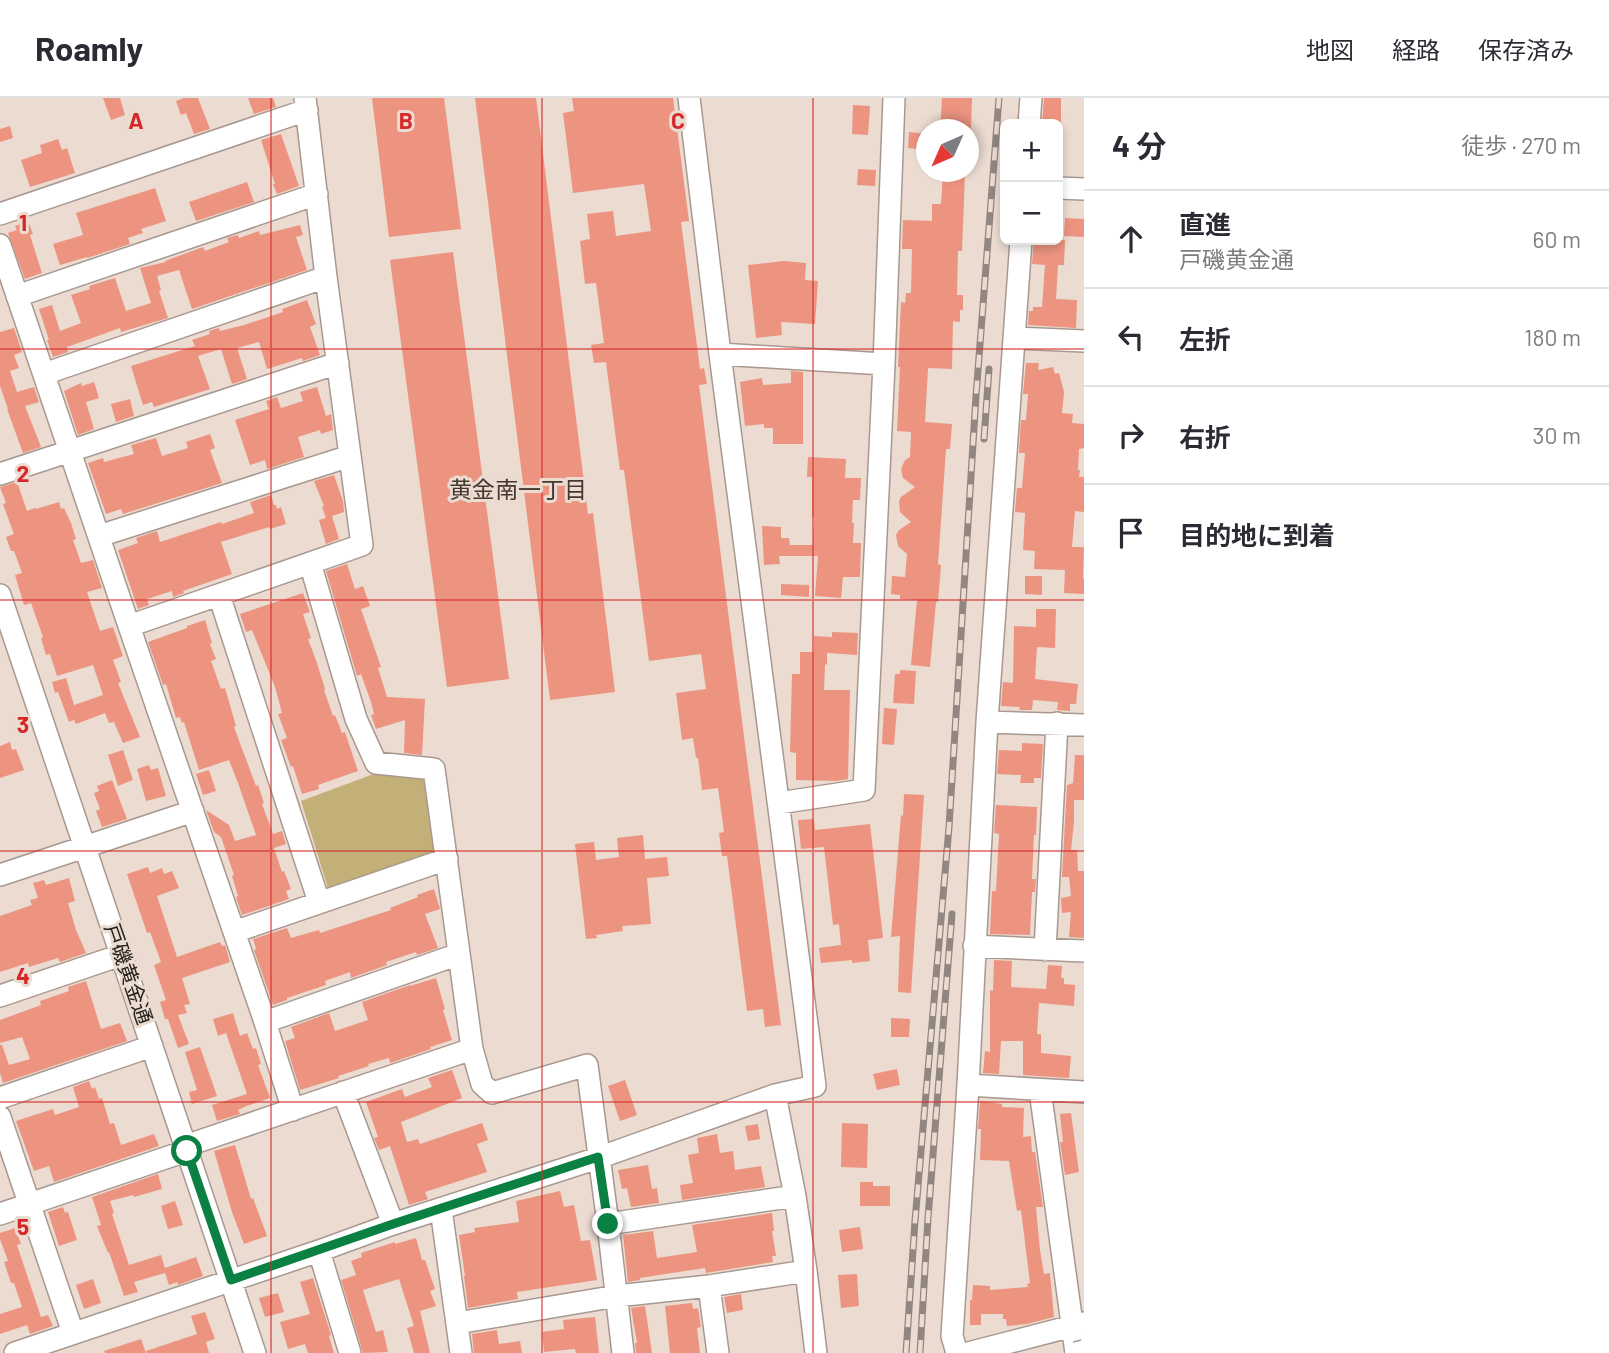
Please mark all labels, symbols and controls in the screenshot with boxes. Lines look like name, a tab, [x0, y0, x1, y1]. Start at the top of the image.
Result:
text: Roamly	[35, 28, 143, 68]
text: 地図	[1306, 35, 1354, 64]
text: 経路	[1392, 35, 1440, 64]
text: 保存済み	[1478, 35, 1574, 64]
text: A	[128, 106, 144, 134]
text: B	[399, 106, 413, 134]
text: C	[671, 106, 685, 134]
north arrow	[916, 119, 979, 182]
map controls	[1000, 119, 1063, 245]
button: +	[1000, 119, 1063, 182]
text: 4 分	[1112, 127, 1166, 163]
text: 徒歩 · 270 m	[1461, 131, 1581, 159]
button: −	[1000, 182, 1063, 245]
text: 1	[19, 208, 27, 236]
text: 直進	[1179, 208, 1231, 239]
icon: ahead	[1112, 220, 1150, 258]
text: 60 m	[1533, 225, 1581, 253]
text: 戸磯黄金通	[1179, 245, 1294, 273]
icon: left	[1112, 318, 1150, 356]
text: 左折	[1179, 323, 1231, 354]
text: 180 m	[1524, 323, 1581, 351]
icon: right	[1112, 416, 1150, 454]
text: 右折	[1179, 421, 1231, 452]
text: 30 m	[1533, 421, 1581, 449]
text: 2	[17, 459, 29, 487]
district label: 黄金南一丁目	[449, 475, 587, 503]
icon: arrive	[1112, 514, 1150, 552]
text: 目的地に到着	[1179, 519, 1335, 550]
text: 3	[17, 710, 29, 738]
street label: 戸磯黄金通	[101, 920, 158, 1027]
text: 4	[16, 961, 30, 989]
route start	[171, 1135, 202, 1166]
route end	[592, 1208, 623, 1239]
text: 5	[17, 1212, 29, 1240]

